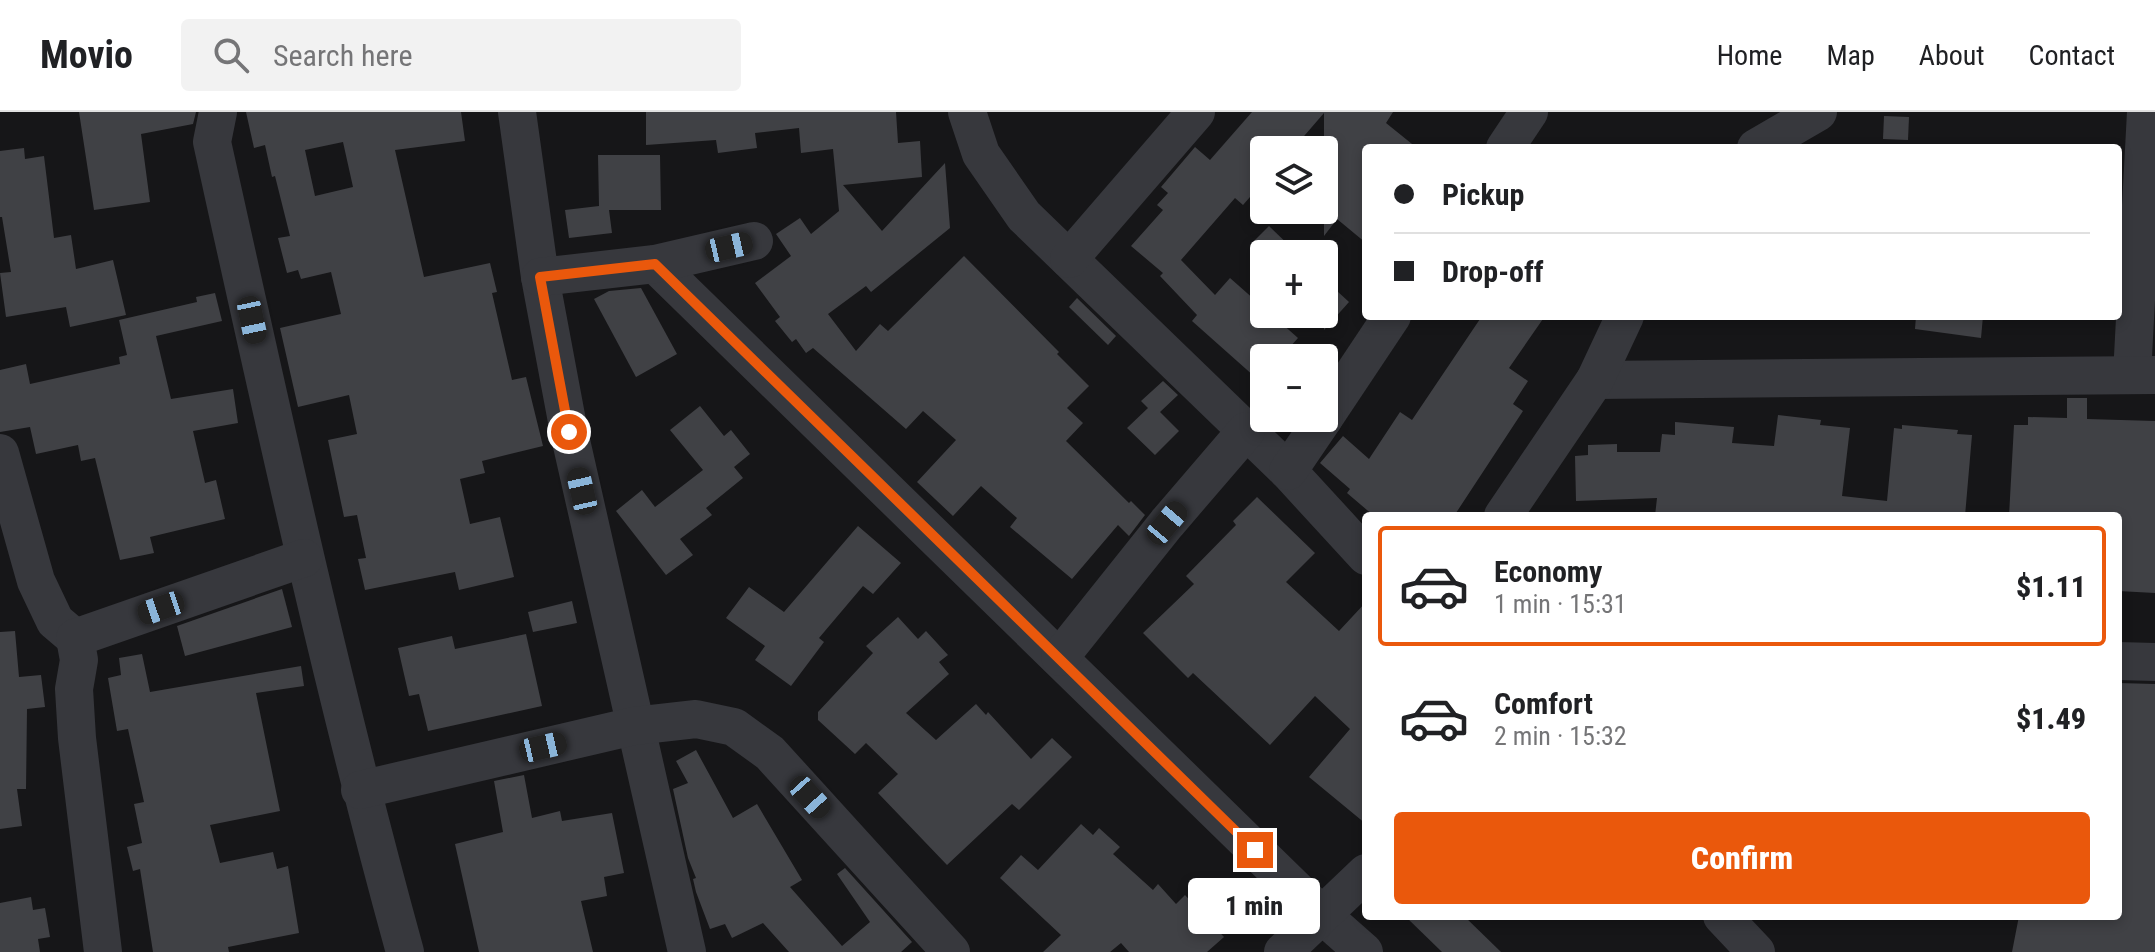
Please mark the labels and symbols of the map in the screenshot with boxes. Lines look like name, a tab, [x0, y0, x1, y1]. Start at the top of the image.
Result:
car	[703, 230, 755, 264]
car	[235, 294, 269, 346]
route start	[551, 414, 587, 450]
car	[565, 465, 599, 517]
car	[1142, 497, 1192, 549]
car	[134, 589, 188, 627]
car	[517, 730, 569, 764]
car	[785, 771, 835, 823]
route end	[1237, 832, 1273, 868]
callout: 1 min	[1189, 878, 1321, 934]

